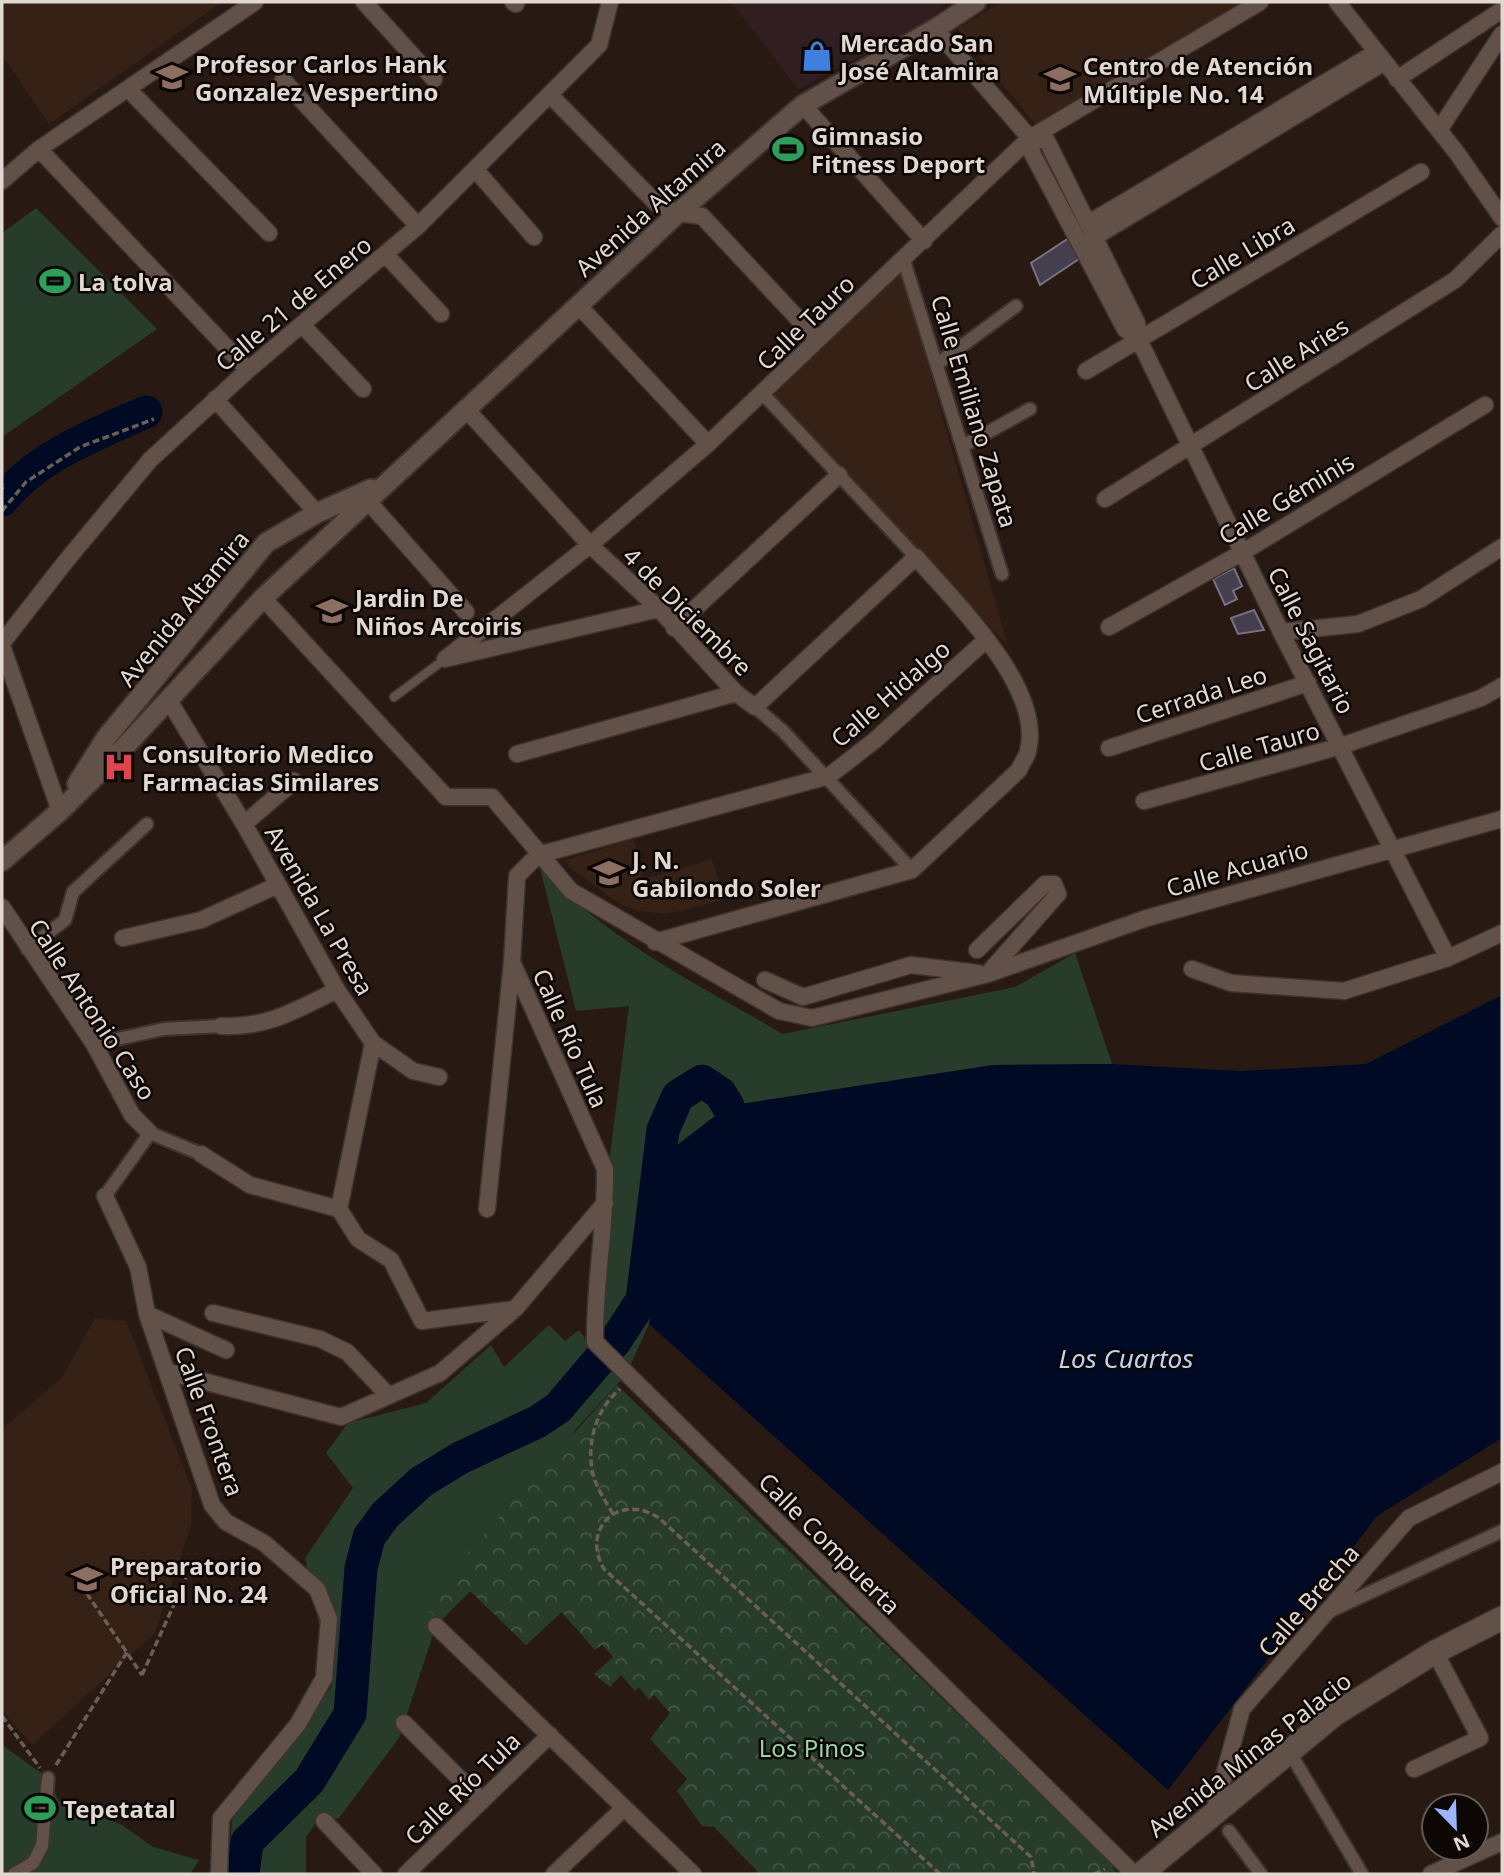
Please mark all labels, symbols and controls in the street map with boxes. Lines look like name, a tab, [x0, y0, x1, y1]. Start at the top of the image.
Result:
place label: Mercado San José Altamira	[838, 26, 999, 87]
shop icon: Mercado San José Altamira	[800, 39, 834, 73]
place label: Profesor Carlos Hank Gonzalez Vespertino	[195, 47, 447, 108]
place label: Centro de Atención Múltiple No. 14	[1083, 49, 1313, 110]
school or university icon: Profesor Carlos Hank Gonzalez Vespertino	[155, 60, 189, 94]
school or university icon: Centro de Atención Múltiple No. 14	[1043, 62, 1077, 96]
place label: Gimnasio Fitness Deport	[811, 119, 985, 180]
street label: Avenida Altamira	[568, 131, 732, 283]
sports icon: Gimnasio Fitness Deport	[771, 132, 805, 166]
street label: Calle Libra	[1183, 208, 1301, 296]
street label: Calle 21 de Enero	[208, 228, 378, 378]
sports icon: La tolva	[38, 264, 72, 298]
place label: La tolva	[78, 265, 173, 298]
street label: Calle Tauro	[749, 267, 861, 377]
street label: Calle Emiliano Zapata	[924, 291, 1026, 531]
street label: Calle Aries	[1238, 309, 1354, 399]
street label: Calle Géminis	[1212, 444, 1360, 552]
street label: Avenida Altamira	[110, 523, 256, 693]
street label: 4 de Diciembre	[616, 539, 760, 683]
street label: Calle Sagitario	[1261, 561, 1363, 719]
place label: Jardin De Niños Arcoiris	[353, 581, 522, 642]
school or university icon: Jardin De Niños Arcoiris	[315, 594, 349, 628]
street label: Calle Hidalgo	[823, 632, 957, 754]
street label: Cerrada Leo	[1131, 657, 1271, 731]
street label: Calle Tauro	[1195, 713, 1323, 779]
place label: Consultorio Medico Farmacias Similares	[142, 737, 379, 798]
hospital icon: Consultorio Medico Farmacias Similares	[102, 750, 136, 784]
street label: Avenida La Presa	[258, 819, 382, 1001]
street label: Calle Acuario	[1162, 832, 1312, 904]
place label: J. N. Gabilondo Soler	[630, 843, 821, 904]
school or university icon: J. N. Gabilondo Soler	[592, 856, 626, 890]
street label: Calle Antonio Caso	[22, 912, 164, 1106]
street label: Calle Río Tula	[526, 963, 616, 1113]
water label: Los Cuartos	[1059, 1340, 1194, 1376]
street label: Calle Frontera	[168, 1342, 252, 1500]
street label: Calle Compuerta	[752, 1465, 908, 1621]
street label: Calle Brecha	[1250, 1537, 1366, 1663]
place label: Preparatorio Oficial No. 24	[110, 1549, 268, 1610]
school or university icon: Preparatorio Oficial No. 24	[70, 1562, 104, 1596]
street label: Avenida Minas Palacio	[1140, 1664, 1358, 1844]
street label: Calle Río Tula	[397, 1724, 527, 1852]
park label: Los Pinos	[759, 1731, 865, 1764]
sports icon: Tepetatal	[23, 1791, 57, 1825]
place label: Tepetatal	[63, 1792, 176, 1825]
north arrow	[1420, 1792, 1490, 1862]
text: N	[1449, 1828, 1474, 1858]

